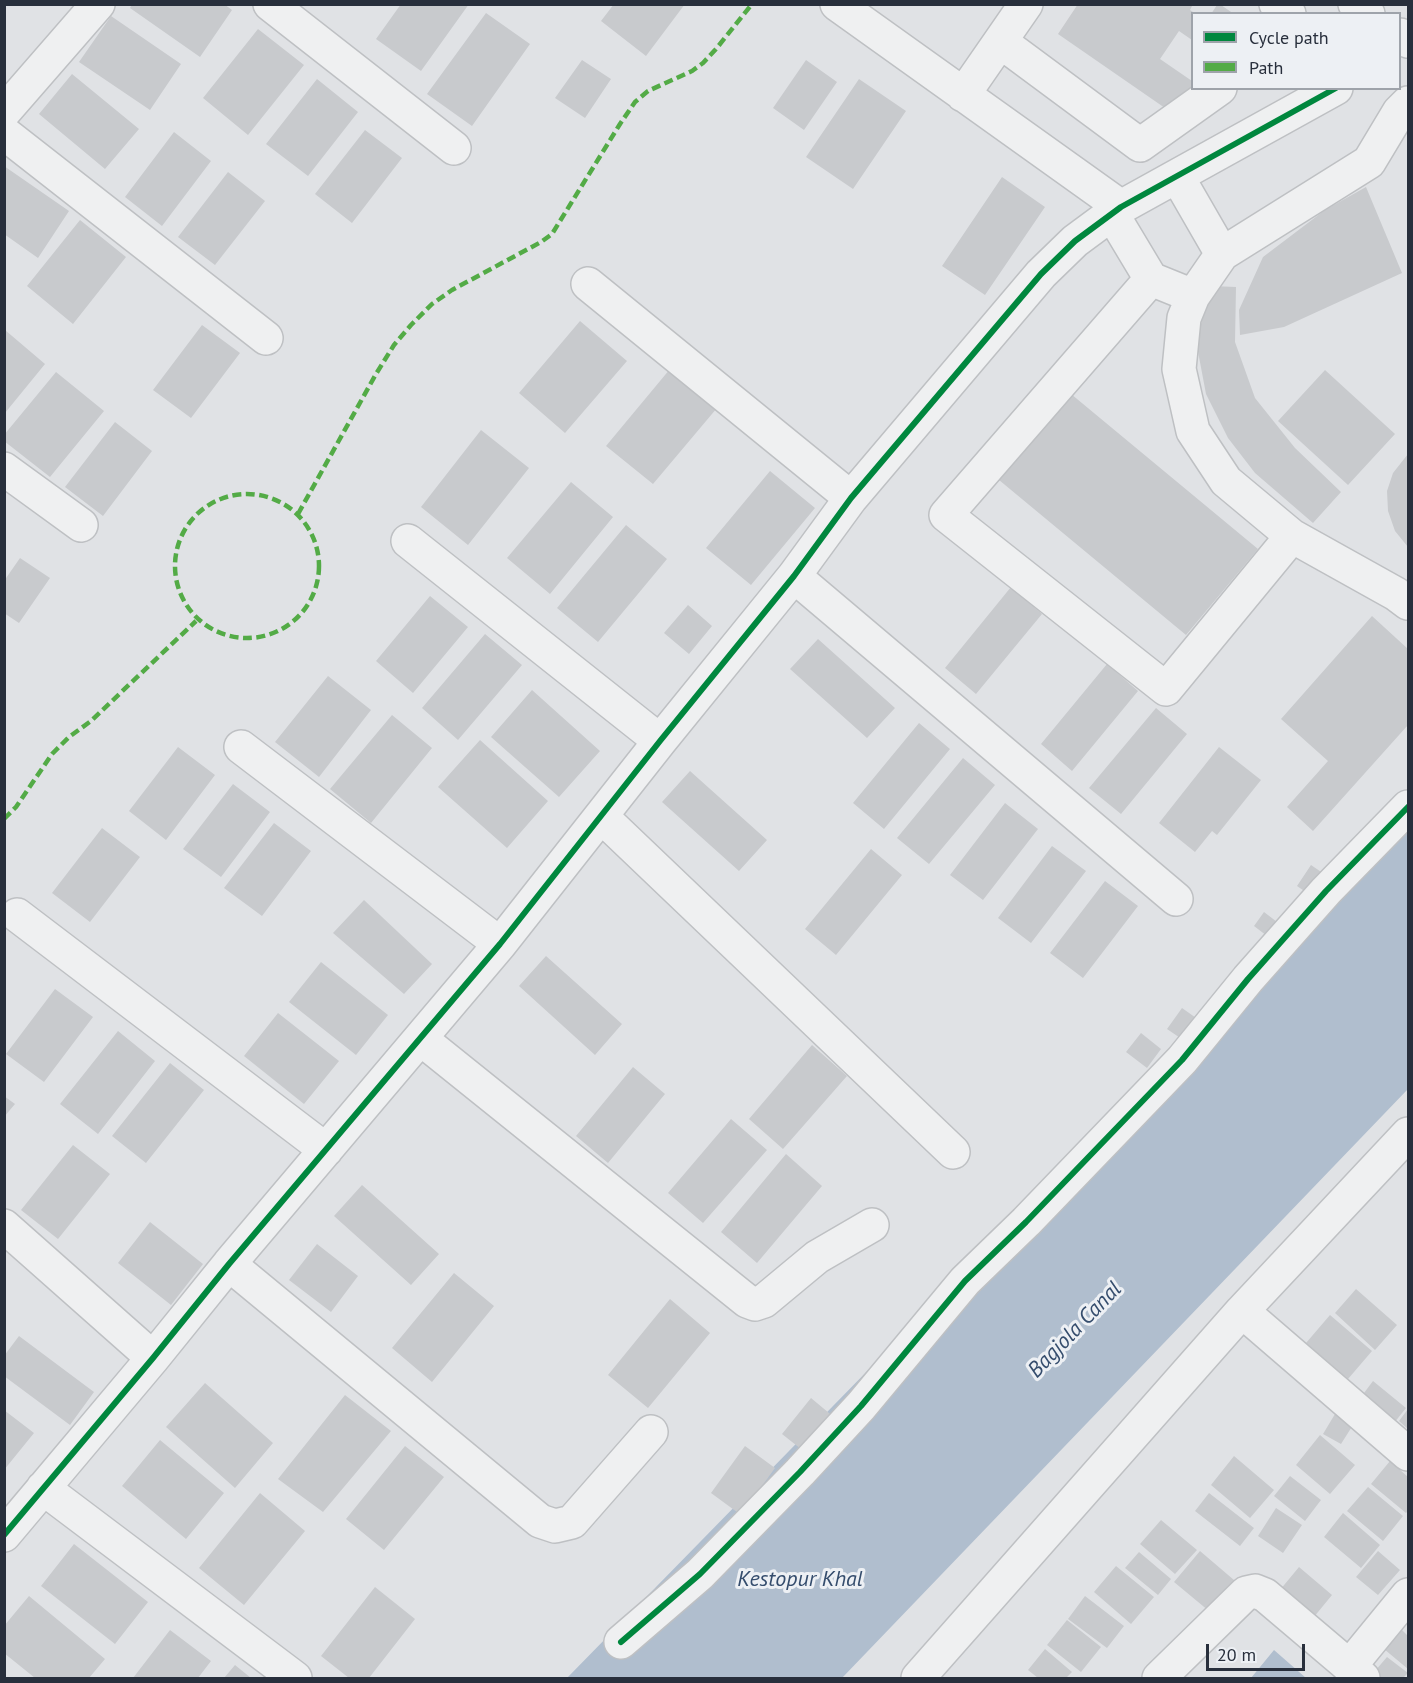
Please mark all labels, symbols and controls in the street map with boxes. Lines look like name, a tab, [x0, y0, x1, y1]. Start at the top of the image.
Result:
legend	[1191, 12, 1401, 90]
text: Cycle path	[1249, 26, 1329, 49]
text: Path	[1249, 56, 1283, 79]
water label: Bagjola Canal	[1023, 1277, 1127, 1383]
water label: Kestopur Khal	[737, 1567, 863, 1593]
scale bar	[1209, 1632, 1308, 1670]
text: 20 m	[1217, 1643, 1256, 1666]

